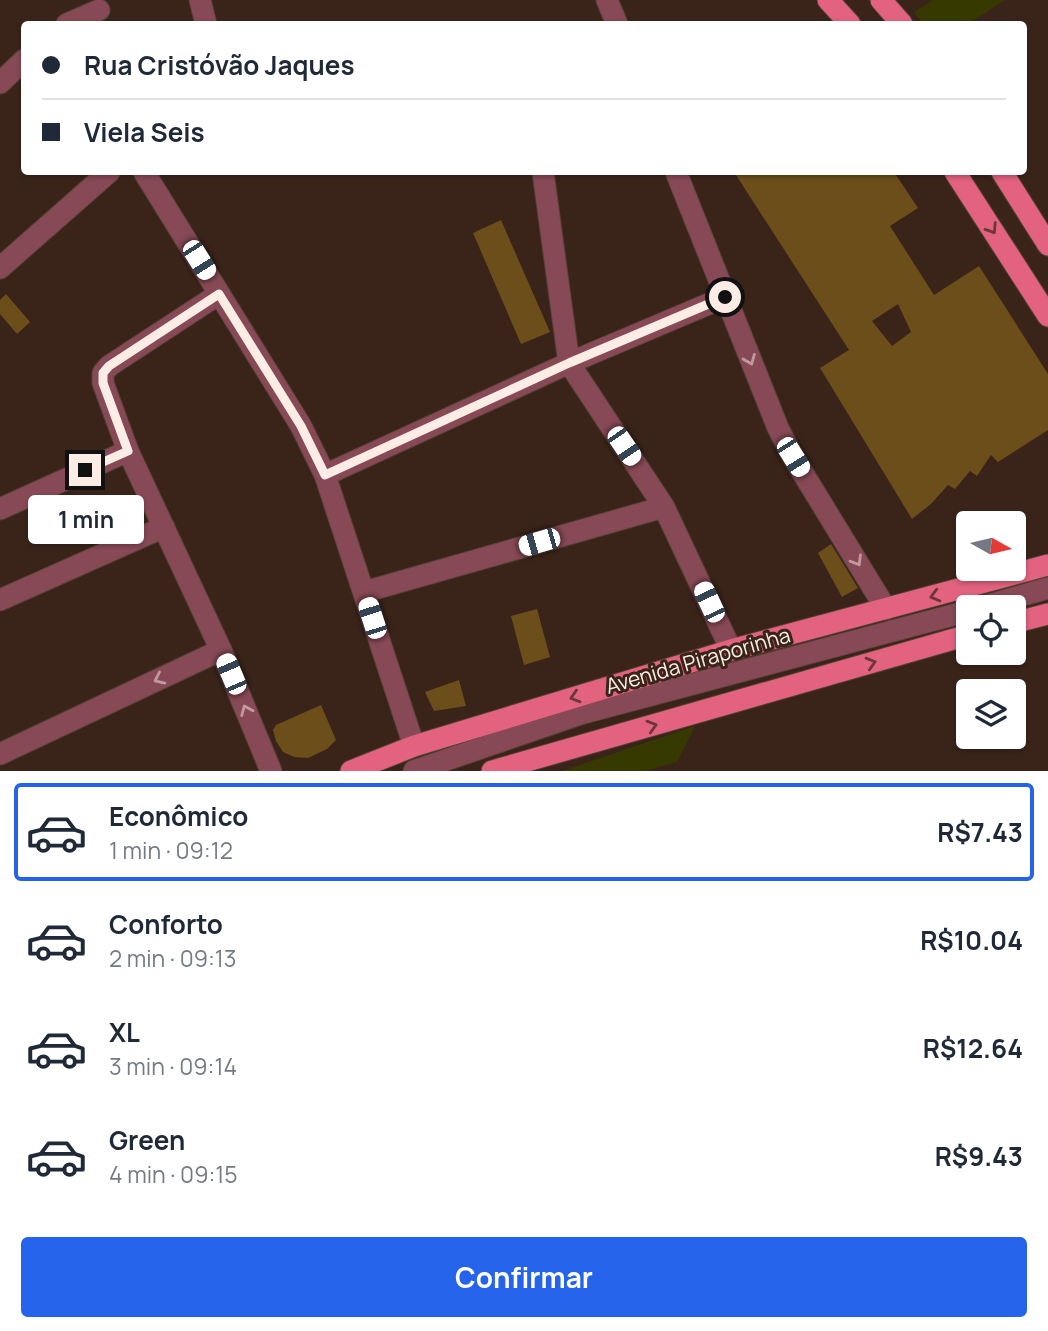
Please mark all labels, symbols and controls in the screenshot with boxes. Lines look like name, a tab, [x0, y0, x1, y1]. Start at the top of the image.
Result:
text: Rua Cristóvão Jaques	[84, 47, 355, 83]
text: Viela Seis	[84, 114, 205, 150]
one-way arrow	[983, 221, 996, 234]
car	[179, 237, 220, 283]
route start	[709, 281, 741, 313]
one-way arrow	[742, 354, 756, 366]
car	[604, 423, 645, 469]
car	[773, 434, 814, 480]
route end	[69, 454, 101, 486]
callout: 1 min	[27, 494, 143, 544]
text: 1 min	[58, 503, 114, 535]
north arrow	[956, 511, 1026, 581]
map controls	[956, 511, 1026, 749]
car	[516, 526, 563, 558]
one-way arrow	[848, 553, 861, 566]
car	[691, 579, 728, 625]
one-way arrow	[929, 587, 941, 602]
car	[356, 595, 389, 641]
button: locate	[956, 595, 1026, 665]
street label: Avenida Piraporinha	[602, 620, 793, 700]
car	[214, 651, 249, 697]
one-way arrow	[864, 656, 876, 671]
one-way arrow	[154, 671, 166, 685]
button: layers	[956, 679, 1026, 749]
one-way arrow	[569, 689, 581, 704]
one-way arrow	[240, 705, 254, 718]
one-way arrow	[646, 719, 658, 734]
text: Econômico	[109, 798, 248, 834]
icon: car	[25, 801, 88, 864]
text: R$7.43	[937, 814, 1023, 850]
text: 1 min · 09:12	[109, 834, 233, 866]
text: Conforto	[109, 906, 223, 942]
icon: car	[25, 909, 88, 972]
text: R$10.04	[920, 922, 1023, 958]
text: 2 min · 09:13	[109, 942, 237, 974]
text: XL	[109, 1014, 140, 1050]
icon: car	[25, 1017, 88, 1080]
text: R$12.64	[923, 1030, 1023, 1066]
text: 3 min · 09:14	[109, 1050, 237, 1082]
text: Green	[109, 1122, 185, 1158]
icon: car	[25, 1125, 88, 1188]
text: R$9.43	[935, 1138, 1023, 1174]
text: 4 min · 09:15	[109, 1158, 238, 1190]
button: Confirmar	[21, 1237, 1027, 1317]

